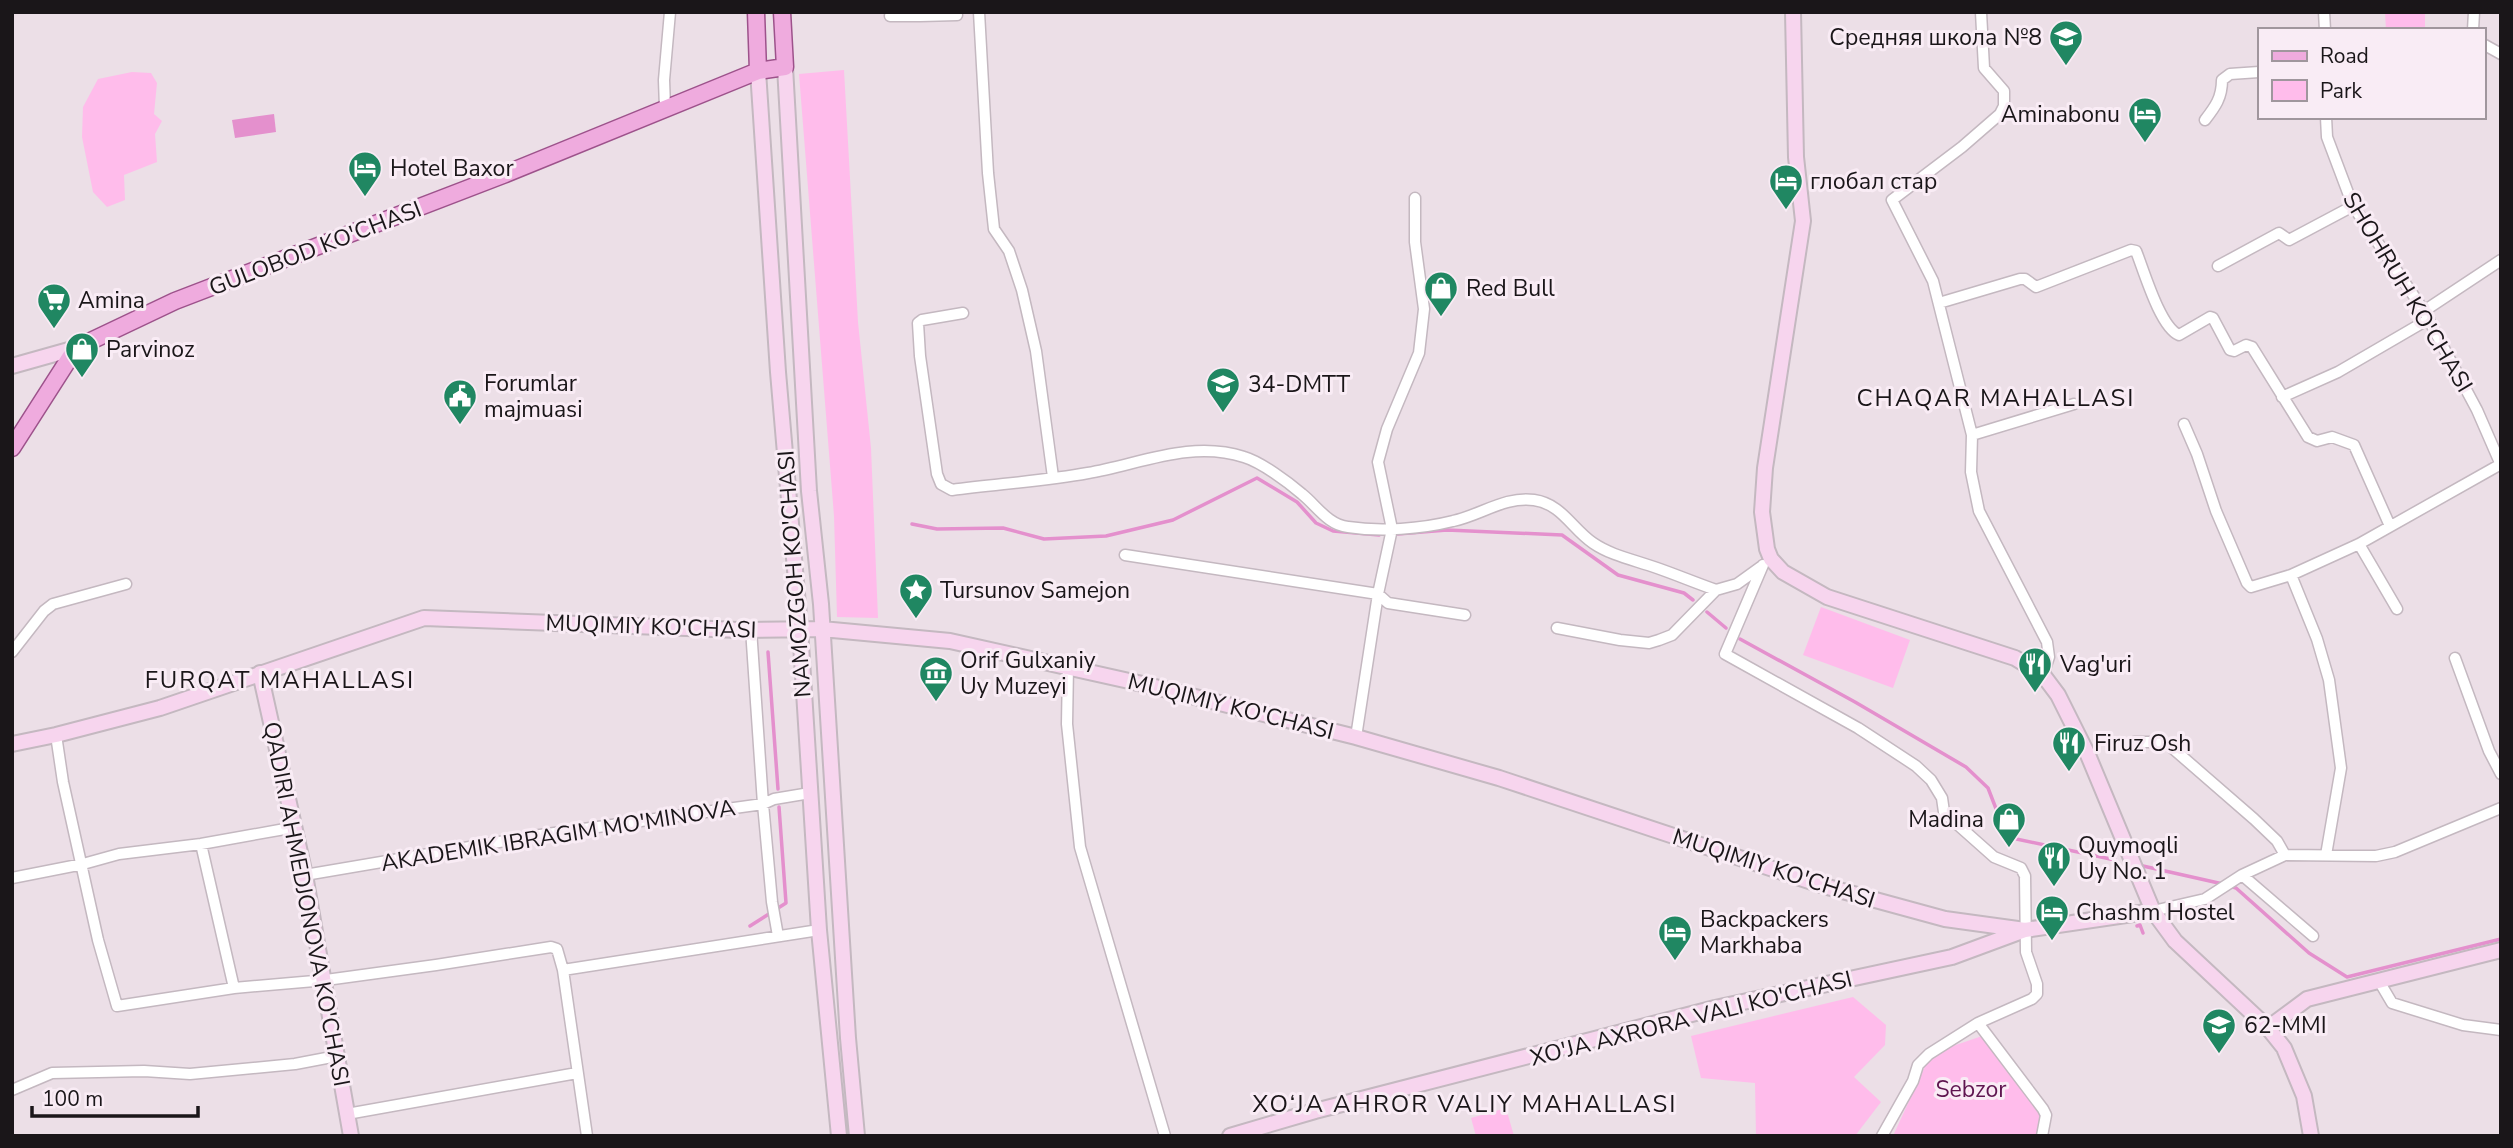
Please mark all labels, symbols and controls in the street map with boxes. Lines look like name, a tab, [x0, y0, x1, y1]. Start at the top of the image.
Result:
school or university icon: Средняя школа №8	[2047, 18, 2085, 67]
place label: Средняя школа №8	[1829, 22, 2042, 53]
legend	[2258, 28, 2485, 119]
text: Road	[2320, 42, 2369, 70]
text: Park	[2320, 77, 2362, 105]
hotel icon: Aminabonu	[2126, 95, 2164, 144]
place label: Aminabonu	[2001, 99, 2120, 130]
hotel icon: Hotel Baxor	[346, 149, 384, 198]
place label: Hotel Baxor	[390, 153, 514, 184]
hotel icon: глобал стар	[1767, 162, 1805, 211]
place label: глобал стар	[1810, 166, 1937, 197]
street label: SHOHRUH KO'CHASI	[2335, 186, 2480, 398]
street label: GULOBOD KO'CHASI	[205, 194, 426, 303]
shop icon: Red Bull	[1422, 269, 1460, 318]
place label: Red Bull	[1466, 273, 1555, 304]
supermarket icon: Amina	[35, 281, 73, 330]
place label: Amina	[78, 285, 145, 316]
shop icon: Parvinoz	[63, 330, 101, 379]
place label: Parvinoz	[106, 334, 195, 365]
school or university icon: 34-DMTT	[1204, 365, 1242, 414]
place label: Forumlar majmuasi	[484, 368, 583, 425]
place label: 34-DMTT	[1248, 369, 1350, 400]
public building icon: Forumlar majmuasi	[441, 377, 479, 426]
district label: CHAQAR MAHALLASI	[1856, 382, 2136, 414]
street label: NAMOZGOH KO'CHASI	[770, 449, 819, 699]
place icon: Tursunov Samejon	[897, 571, 935, 620]
place label: Tursunov Samejon	[940, 575, 1130, 606]
street label: MUQIMIY KO'CHASI	[545, 607, 757, 646]
place label: Orif Gulxaniy Uy Muzeyi	[960, 645, 1096, 702]
restaurant icon: Vag'uri	[2016, 645, 2054, 694]
place label: Vag'uri	[2059, 649, 2132, 680]
museum icon: Orif Gulxaniy Uy Muzeyi	[917, 654, 955, 703]
district label: FURQAT MAHALLASI	[145, 664, 415, 696]
street label: MUQIMIY KO'CHASI	[1125, 666, 1337, 747]
street label: QADIRI AHMEDJONOVA KO'CHASI	[256, 719, 357, 1089]
restaurant icon: Firuz Osh	[2050, 724, 2088, 773]
place label: Firuz Osh	[2094, 728, 2191, 759]
street label: AKADEMIK IBRAGIM MO'MINOVA	[379, 792, 738, 879]
shop icon: Madina	[1990, 800, 2028, 849]
place label: Madina	[1908, 804, 1984, 835]
street label: MUQIMIY KO'CHASI	[1669, 821, 1879, 916]
place label: Quymoqli Uy No. 1	[2078, 830, 2178, 887]
restaurant icon: Quymoqli Uy No. 1	[2035, 839, 2073, 888]
hotel icon: Chashm Hostel	[2033, 893, 2071, 942]
place label: Chashm Hostel	[2076, 897, 2235, 928]
place label: Backpackers Markhaba	[1700, 904, 1829, 961]
hotel icon: Backpackers Markhaba	[1656, 913, 1694, 962]
street label: XO'JA AXRORA VALI KO'CHASI	[1527, 963, 1855, 1074]
school or university icon: 62-MMI	[2200, 1006, 2238, 1055]
place label: 62-MMI	[2244, 1010, 2327, 1041]
scale bar	[32, 1074, 198, 1118]
park label: Sebzor	[1935, 1074, 2007, 1105]
text: 100 m	[42, 1085, 103, 1113]
district label: XO‘JA AHROR VALIY MAHALLASI	[1253, 1088, 1677, 1120]

